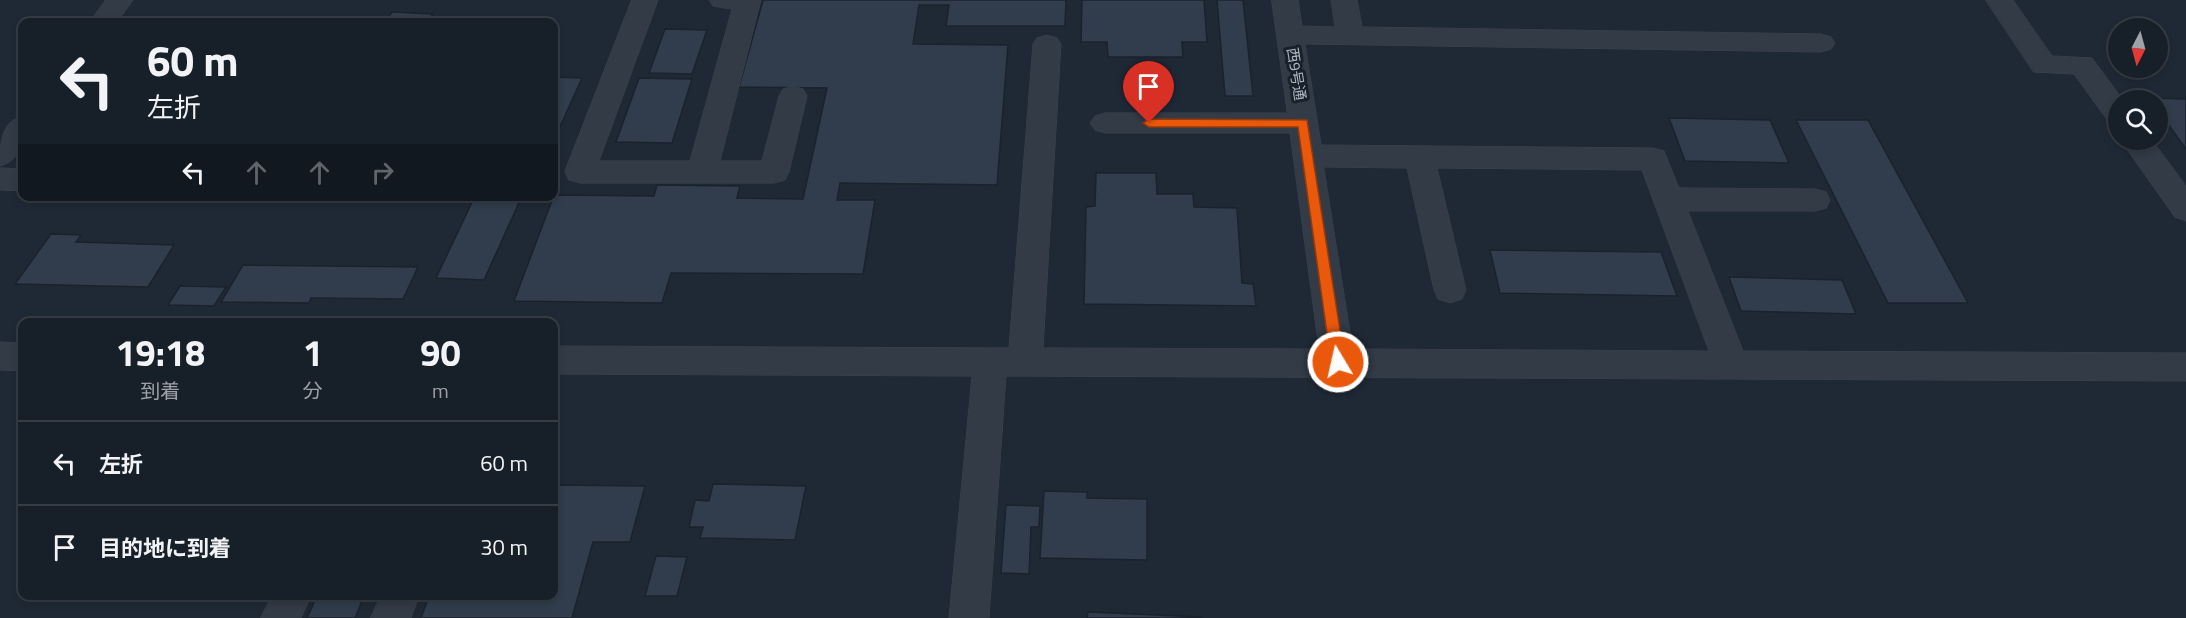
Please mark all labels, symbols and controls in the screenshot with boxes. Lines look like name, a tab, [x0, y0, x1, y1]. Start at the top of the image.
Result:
north arrow	[2108, 18, 2168, 78]
map controls	[2108, 18, 2168, 150]
text: 60 m	[147, 28, 239, 92]
icon: left	[48, 42, 126, 120]
street label: 西9号通	[1281, 46, 1312, 102]
pin	[1123, 61, 1174, 123]
icon: arrive	[1132, 70, 1165, 103]
text: 左折	[147, 86, 201, 127]
button: search	[2108, 90, 2168, 150]
icon: left	[177, 156, 210, 189]
icon: ahead	[240, 156, 273, 189]
icon: ahead	[303, 156, 336, 189]
icon: right	[366, 156, 399, 189]
text: 19:18	[115, 325, 205, 380]
text: 1	[303, 325, 323, 380]
text: 90	[420, 325, 461, 380]
position arrow	[1306, 330, 1370, 394]
text: 到着	[140, 375, 180, 406]
text: 分	[303, 375, 323, 406]
text: m	[432, 375, 449, 406]
text: 60 m	[480, 446, 528, 480]
icon: left	[48, 447, 81, 480]
text: 左折	[99, 447, 143, 481]
text: 30 m	[480, 530, 528, 564]
icon: arrive	[48, 531, 81, 564]
text: 目的地に到着	[99, 531, 231, 565]

